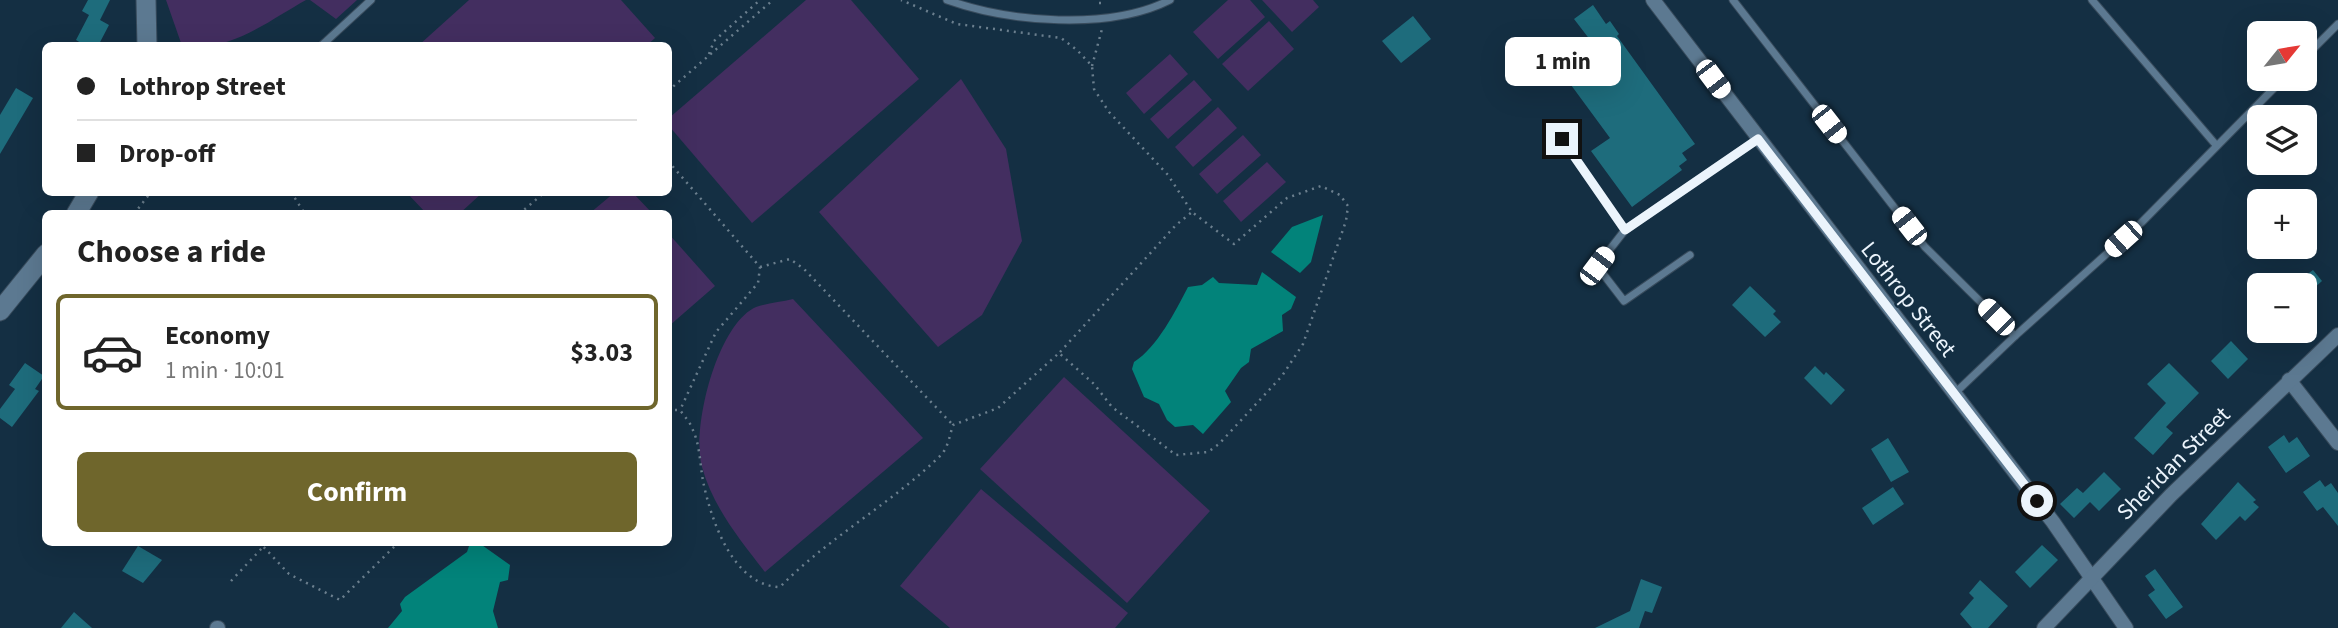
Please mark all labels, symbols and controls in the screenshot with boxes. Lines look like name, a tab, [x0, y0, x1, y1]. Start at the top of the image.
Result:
north arrow	[2247, 21, 2317, 91]
map controls	[2247, 21, 2317, 343]
callout: 1 min	[1504, 38, 1620, 86]
text: 1 min	[1535, 45, 1591, 78]
car	[1692, 56, 1735, 102]
text: Lothrop Street	[119, 68, 286, 105]
car	[1808, 101, 1851, 147]
button: layers	[2247, 105, 2317, 175]
route end	[1546, 123, 1578, 155]
text: Drop-off	[119, 135, 215, 172]
button: +	[2247, 189, 2317, 259]
car	[1888, 203, 1931, 249]
car	[2101, 217, 2146, 261]
text: Choose a ride	[77, 229, 266, 275]
street label: Lothrop Street	[1853, 235, 1964, 364]
car	[1576, 243, 1619, 289]
button: −	[2247, 273, 2317, 343]
car	[1974, 295, 2019, 339]
text: Economy	[165, 317, 270, 354]
icon: car	[81, 321, 144, 384]
text: $3.03	[570, 334, 633, 371]
text: 1 min · 10:01	[165, 354, 285, 387]
street label: Sheridan Street	[2109, 399, 2238, 528]
button: Confirm	[77, 452, 637, 532]
route start	[2021, 485, 2053, 517]

